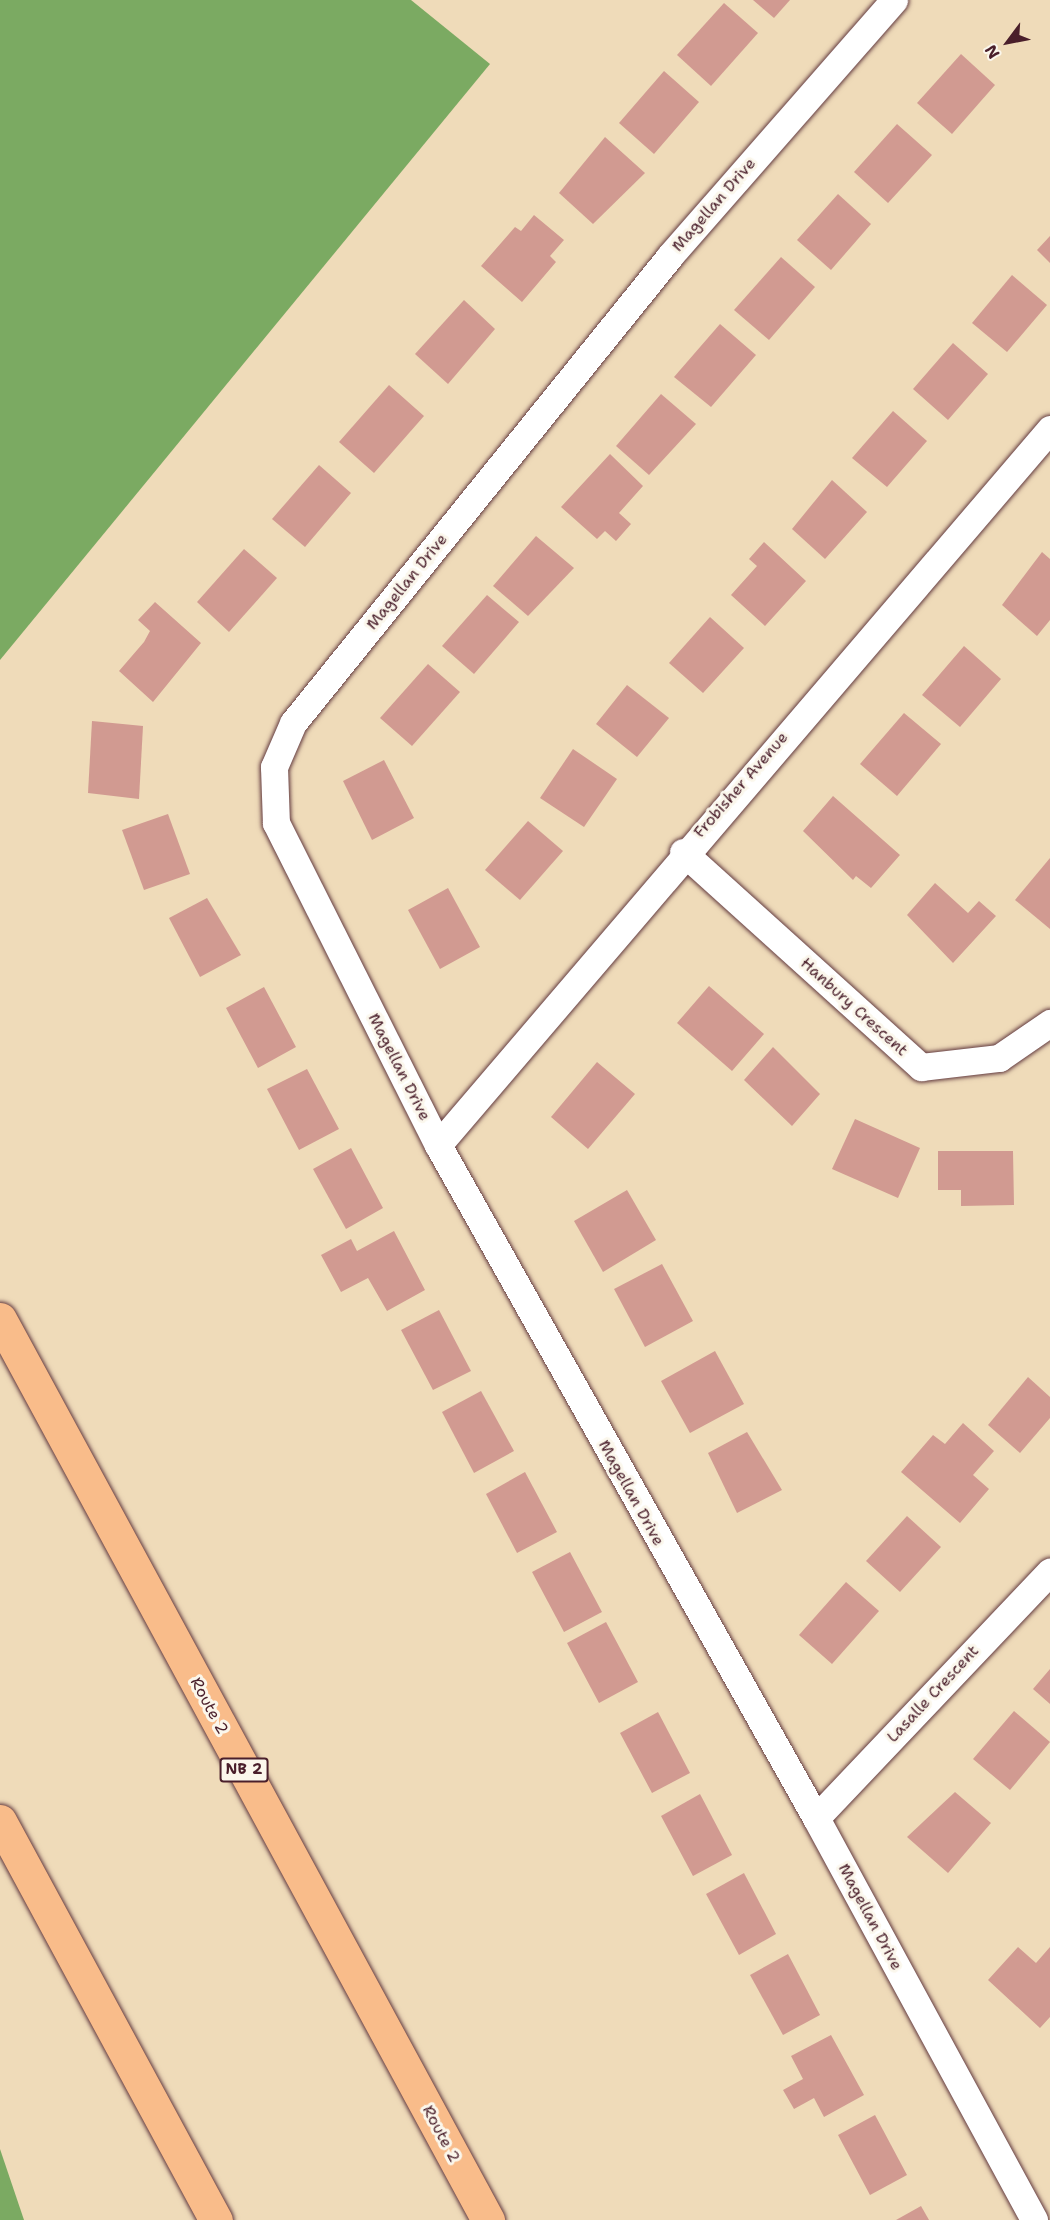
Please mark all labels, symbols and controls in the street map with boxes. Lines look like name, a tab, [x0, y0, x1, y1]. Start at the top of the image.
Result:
north arrow	[978, 12, 1038, 72]
text: N	[980, 41, 1005, 63]
street label: Magellan Drive	[668, 154, 760, 256]
street label: Magellan Drive	[363, 530, 451, 634]
street label: Frobisher Avenue	[690, 728, 792, 842]
street label: Hanbury Crescent	[797, 954, 911, 1060]
street label: Magellan Drive	[364, 1010, 434, 1124]
street label: Magellan Drive	[594, 1437, 668, 1549]
street label: Lasalle Crescent	[883, 1641, 983, 1747]
street label: Route 2	[186, 1674, 232, 1738]
road number: NB 2	[218, 1758, 270, 1782]
street label: Magellan Drive	[834, 1861, 906, 1973]
street label: Route 2	[418, 2102, 464, 2166]

